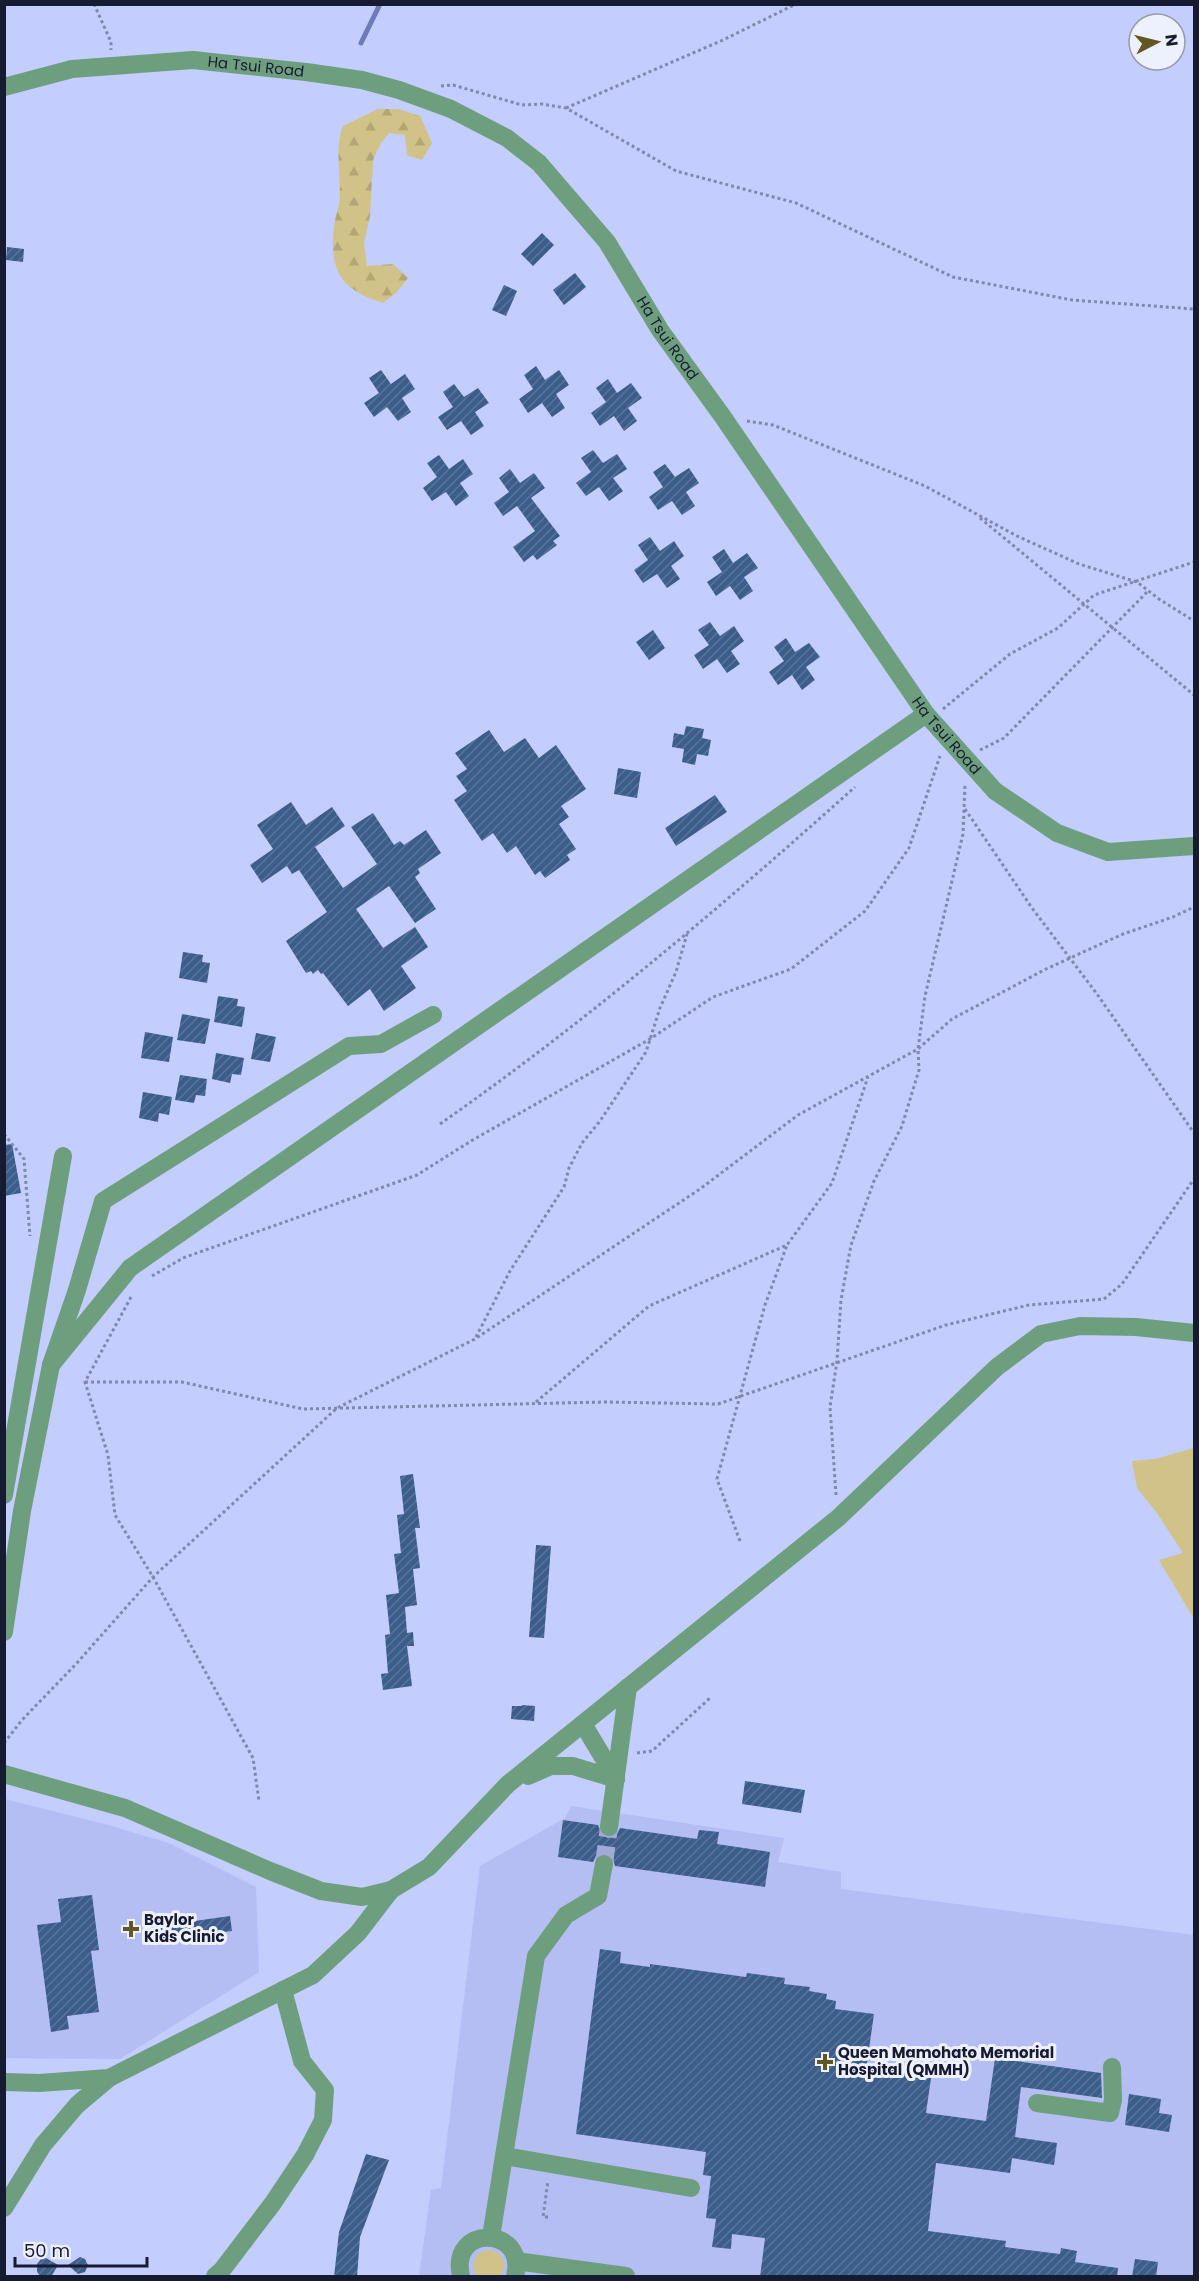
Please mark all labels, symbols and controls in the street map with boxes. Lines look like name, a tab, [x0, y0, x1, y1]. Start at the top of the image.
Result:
north arrow	[1127, 12, 1187, 72]
text: N	[1159, 33, 1184, 48]
street label: Ha Tsui Road	[207, 51, 305, 82]
street label: Ha Tsui Road	[632, 292, 704, 384]
street label: Ha Tsui Road	[907, 692, 986, 779]
place label: Baylor Kids Clinic	[144, 1909, 225, 1947]
marker: Baylor Kids Clinic	[122, 1920, 140, 1938]
place label: Queen Mamohato Memorial Hospital (QMMH)	[838, 2042, 1054, 2080]
marker: Queen Mamohato Memorial Hospital (QMMH)	[816, 2053, 834, 2071]
scale bar	[15, 2230, 147, 2268]
text: 50 m	[24, 2238, 70, 2263]

